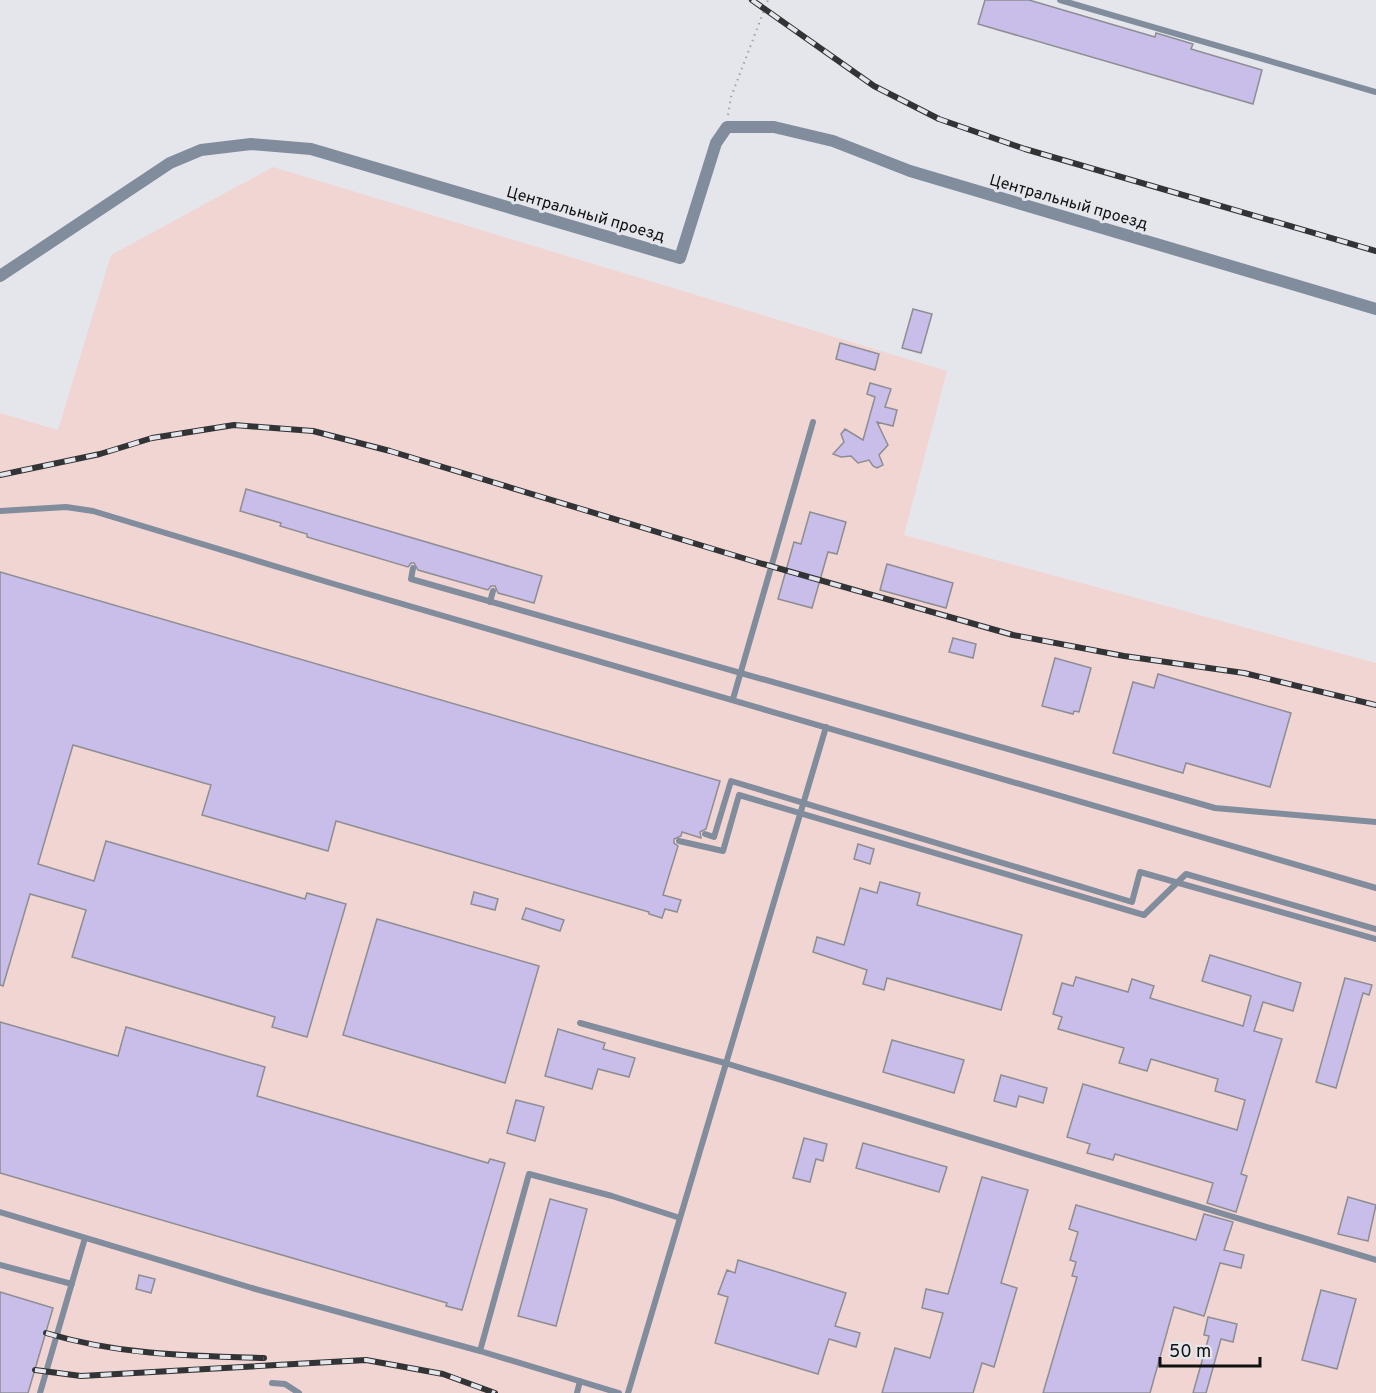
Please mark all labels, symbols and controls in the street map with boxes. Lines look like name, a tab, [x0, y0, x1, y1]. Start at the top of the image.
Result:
street label: Центральный проезд	[987, 171, 1150, 235]
street label: Центральный проезд	[504, 183, 667, 247]
scale bar	[1160, 1330, 1260, 1368]
text: 50 m	[1169, 1341, 1211, 1364]

